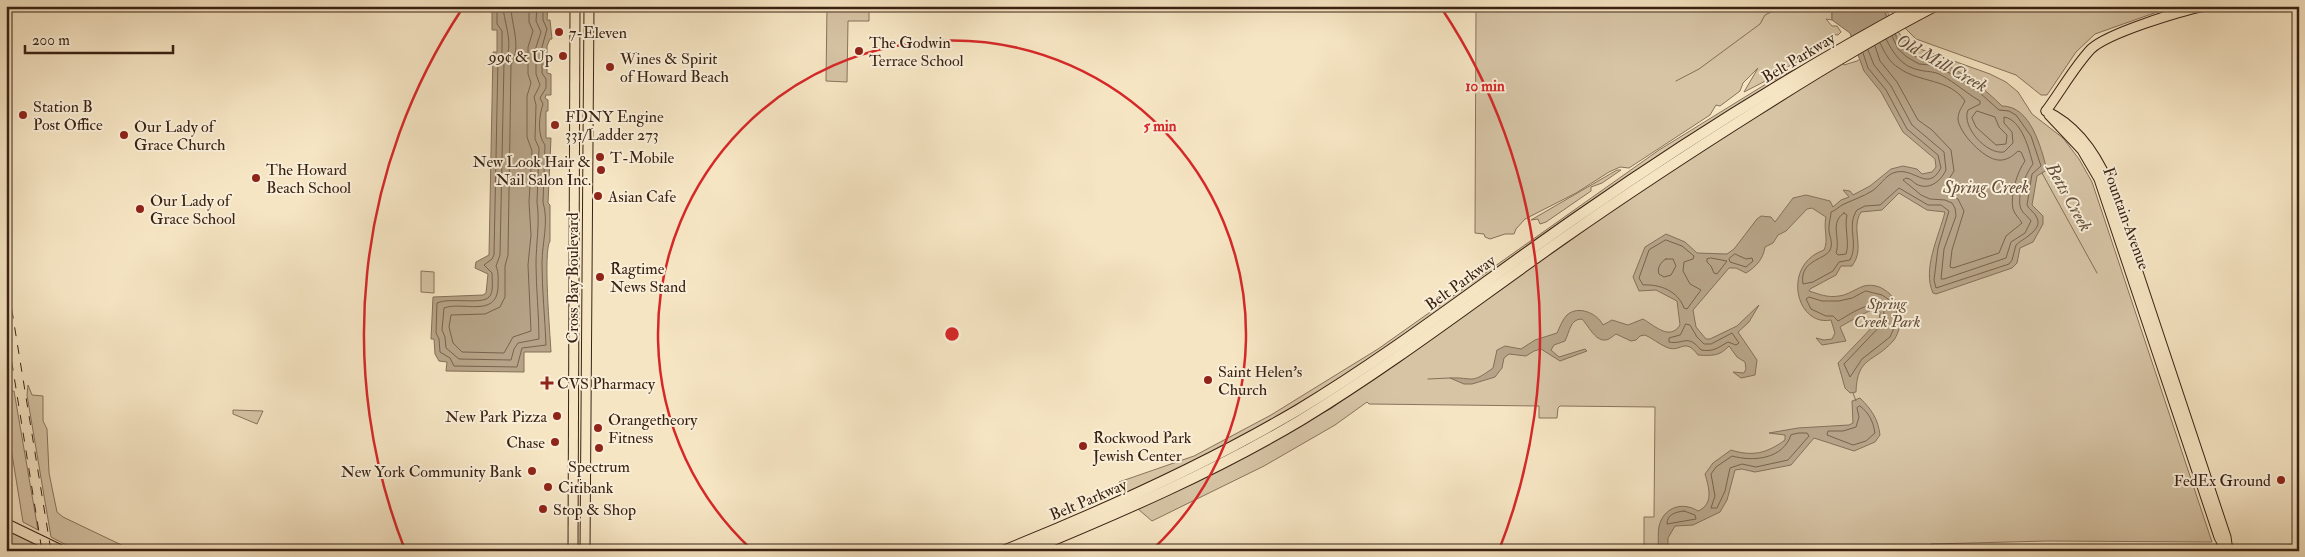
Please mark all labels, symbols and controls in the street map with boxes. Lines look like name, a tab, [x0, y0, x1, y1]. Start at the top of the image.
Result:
scale bar	[25, 22, 172, 54]
place label: 7-Eleven	[569, 23, 627, 43]
marker: 7-Eleven	[553, 26, 565, 38]
street label: Belt Parkway	[1758, 28, 1840, 88]
water label: Old Mill Creek	[1892, 29, 1991, 98]
text: 200 m	[32, 31, 70, 50]
place label: The Godwin Terrace School	[869, 33, 964, 71]
marker: The Godwin Terrace School	[853, 45, 865, 57]
place label: 99¢ & Up	[488, 47, 553, 68]
place label: Wines & Spirit of Howard Beach	[619, 49, 729, 87]
marker: 99¢ & Up	[557, 50, 569, 62]
marker: Wines & Spirit of Howard Beach	[604, 61, 616, 73]
text: 10 min	[1465, 77, 1505, 96]
place label: Station B Post Office	[33, 97, 103, 135]
place label: FDNY Engine 331/Ladder 273	[565, 107, 664, 145]
marker: Station B Post Office	[17, 109, 29, 121]
place label: Our Lady of Grace Church	[134, 117, 226, 155]
text: 5 min	[1143, 117, 1177, 136]
marker: FDNY Engine 331/Ladder 273	[549, 119, 561, 131]
marker: Our Lady of Grace Church	[118, 129, 130, 141]
place label: T-Mobile	[610, 148, 675, 168]
marker: T-Mobile	[594, 151, 606, 163]
place label: New Look Hair & Nail Salon Inc.	[472, 152, 591, 190]
water label: Betts Creek	[2040, 158, 2097, 236]
place label: The Howard Beach School	[266, 160, 351, 198]
marker: New Look Hair & Nail Salon Inc.	[595, 164, 607, 176]
street label: Fountain Avenue	[2098, 164, 2154, 273]
marker: The Howard Beach School	[250, 172, 262, 184]
water label: Spring Creek	[1942, 176, 2029, 199]
place label: Asian Cafe	[607, 187, 676, 207]
marker: Asian Cafe	[592, 190, 604, 202]
place label: Our Lady of Grace School	[150, 191, 236, 229]
marker: Our Lady of Grace School	[134, 203, 146, 215]
street label: Cross Bay Boulevard	[563, 212, 583, 344]
street label: Belt Parkway	[1422, 250, 1500, 315]
place label: Ragtime News Stand	[610, 259, 686, 297]
marker: Ragtime News Stand	[594, 271, 606, 283]
park label: Spring Creek Park	[1854, 294, 1921, 332]
centre of rings	[943, 325, 961, 343]
place label: Saint Helen's Church	[1218, 362, 1302, 400]
place label: CVS Pharmacy	[557, 374, 656, 394]
marker: Saint Helen's Church	[1202, 374, 1214, 386]
marker: CVS Pharmacy	[541, 377, 553, 389]
place label: New Park Pizza	[445, 407, 547, 427]
marker: New Park Pizza	[551, 410, 563, 422]
place label: Orangetheory Fitness	[608, 410, 698, 448]
marker: Orangetheory Fitness	[592, 422, 604, 434]
place label: Rockwood Park Jewish Center	[1092, 428, 1192, 467]
place label: Chase	[506, 433, 545, 453]
marker: Chase	[549, 436, 561, 448]
marker: Rockwood Park Jewish Center	[1077, 440, 1089, 452]
marker: Spectrum	[593, 442, 605, 454]
place label: Spectrum	[568, 457, 631, 478]
place label: New York Community Bank	[341, 462, 522, 482]
marker: New York Community Bank	[526, 465, 538, 477]
place label: FedEx Ground	[2173, 471, 2271, 491]
street label: Belt Parkway	[1047, 474, 1131, 525]
marker: FedEx Ground	[2275, 474, 2287, 486]
place label: Citibank	[558, 478, 614, 498]
marker: Citibank	[542, 481, 554, 493]
place label: Stop & Shop	[553, 500, 636, 521]
marker: Stop & Shop	[537, 503, 549, 515]

